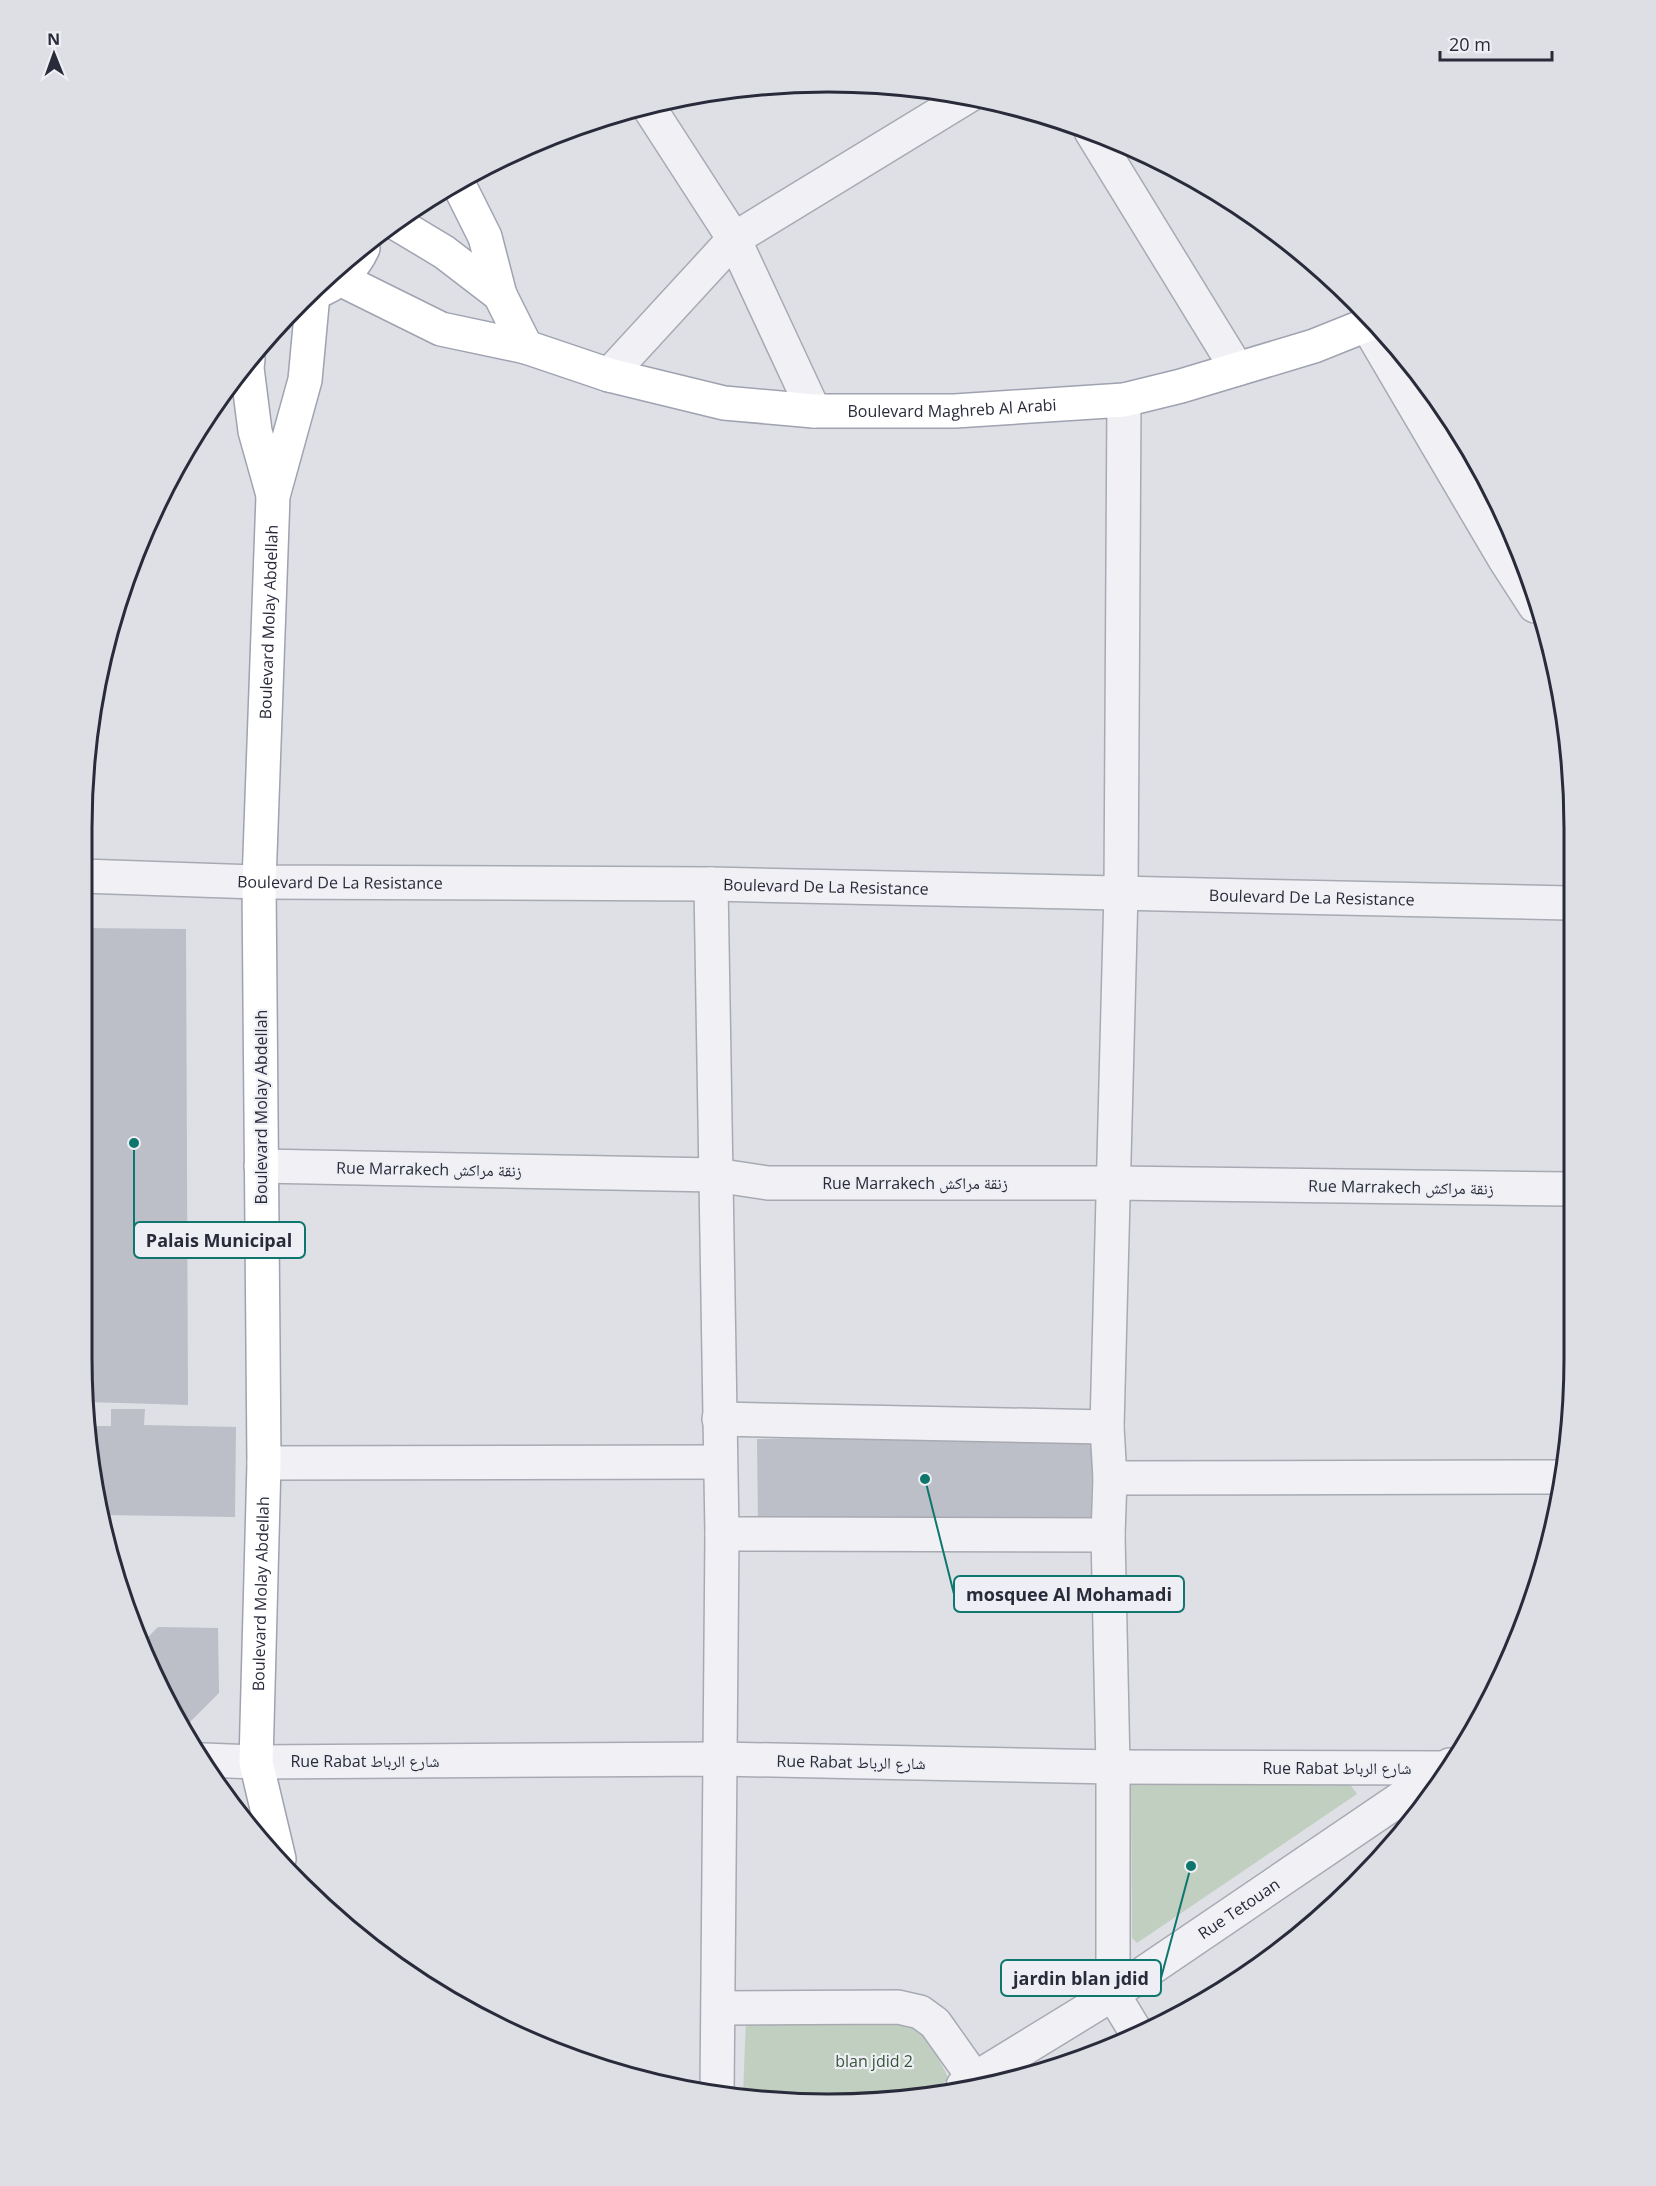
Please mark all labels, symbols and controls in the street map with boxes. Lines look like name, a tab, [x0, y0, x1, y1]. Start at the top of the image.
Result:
north arrow	[24, 24, 84, 84]
scale bar	[1440, 24, 1552, 62]
text: N	[47, 28, 60, 50]
text: 20 m	[1449, 32, 1491, 56]
street label: Boulevard Maghreb Al Arabi	[848, 393, 1057, 422]
street label: Boulevard Molay Abdellah	[254, 524, 283, 720]
street label: Boulevard De La Resistance	[237, 870, 443, 894]
street label: Boulevard De La Resistance	[723, 873, 929, 900]
street label: Boulevard De La Resistance	[1209, 884, 1415, 911]
street label: Boulevard Molay Abdellah	[250, 1010, 272, 1204]
street label: Rue Marrakech زنقة مراكش	[336, 1156, 522, 1182]
street label: Rue Marrakech زنقة مراكش	[822, 1172, 1008, 1194]
street label: Rue Marrakech زنقة مراكش	[1308, 1174, 1494, 1200]
callout: Palais Municipal	[134, 1222, 305, 1258]
text: Palais Municipal	[146, 1228, 292, 1252]
street label: Boulevard Molay Abdellah	[247, 1496, 274, 1691]
callout: mosquee Al Mohamadi	[954, 1576, 1184, 1612]
text: mosquee Al Mohamadi	[966, 1582, 1172, 1606]
street label: Rue Rabat شارع الرباط	[290, 1750, 440, 1772]
street label: Rue Rabat شارع الرباط	[776, 1750, 926, 1774]
street label: Rue Rabat شارع الرباط	[1262, 1757, 1412, 1779]
street label: Rue Tetouan	[1193, 1873, 1284, 1944]
callout: jardin blan jdid	[1001, 1960, 1161, 1996]
text: jardin blan jdid	[1011, 1966, 1149, 1990]
park label: blan jdid 2	[835, 2050, 913, 2072]

